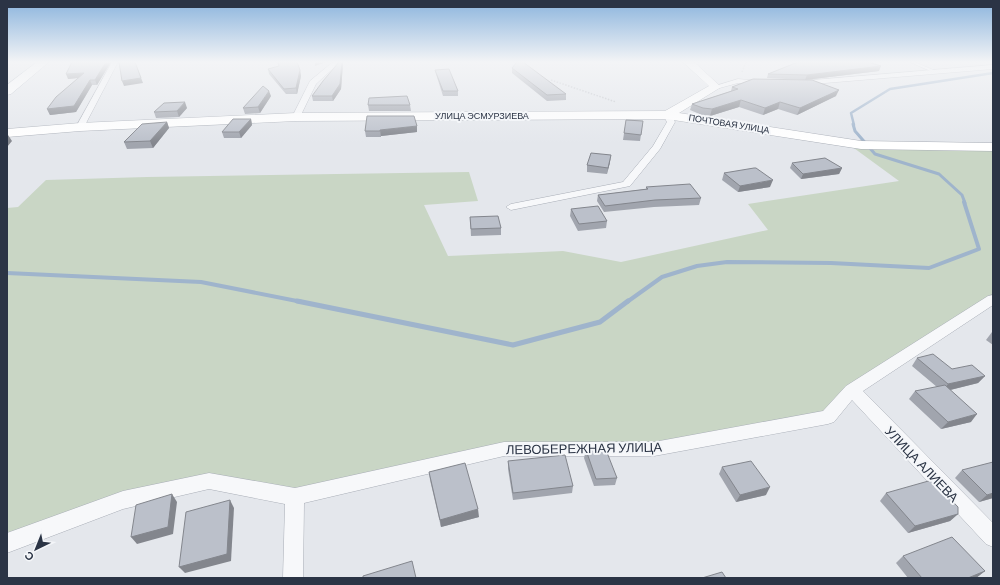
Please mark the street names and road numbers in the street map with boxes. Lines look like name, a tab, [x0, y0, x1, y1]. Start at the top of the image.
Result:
street label: УЛИЦА ЭСМУРЗИЕВА	[435, 110, 529, 121]
street label: ПОЧТОВАЯ УЛИЦА	[688, 112, 770, 135]
street label: УЛИЦА АЛИЕВА	[882, 423, 962, 505]
street label: ЛЕВОБЕРЕЖНАЯ УЛИЦА	[506, 439, 663, 457]

